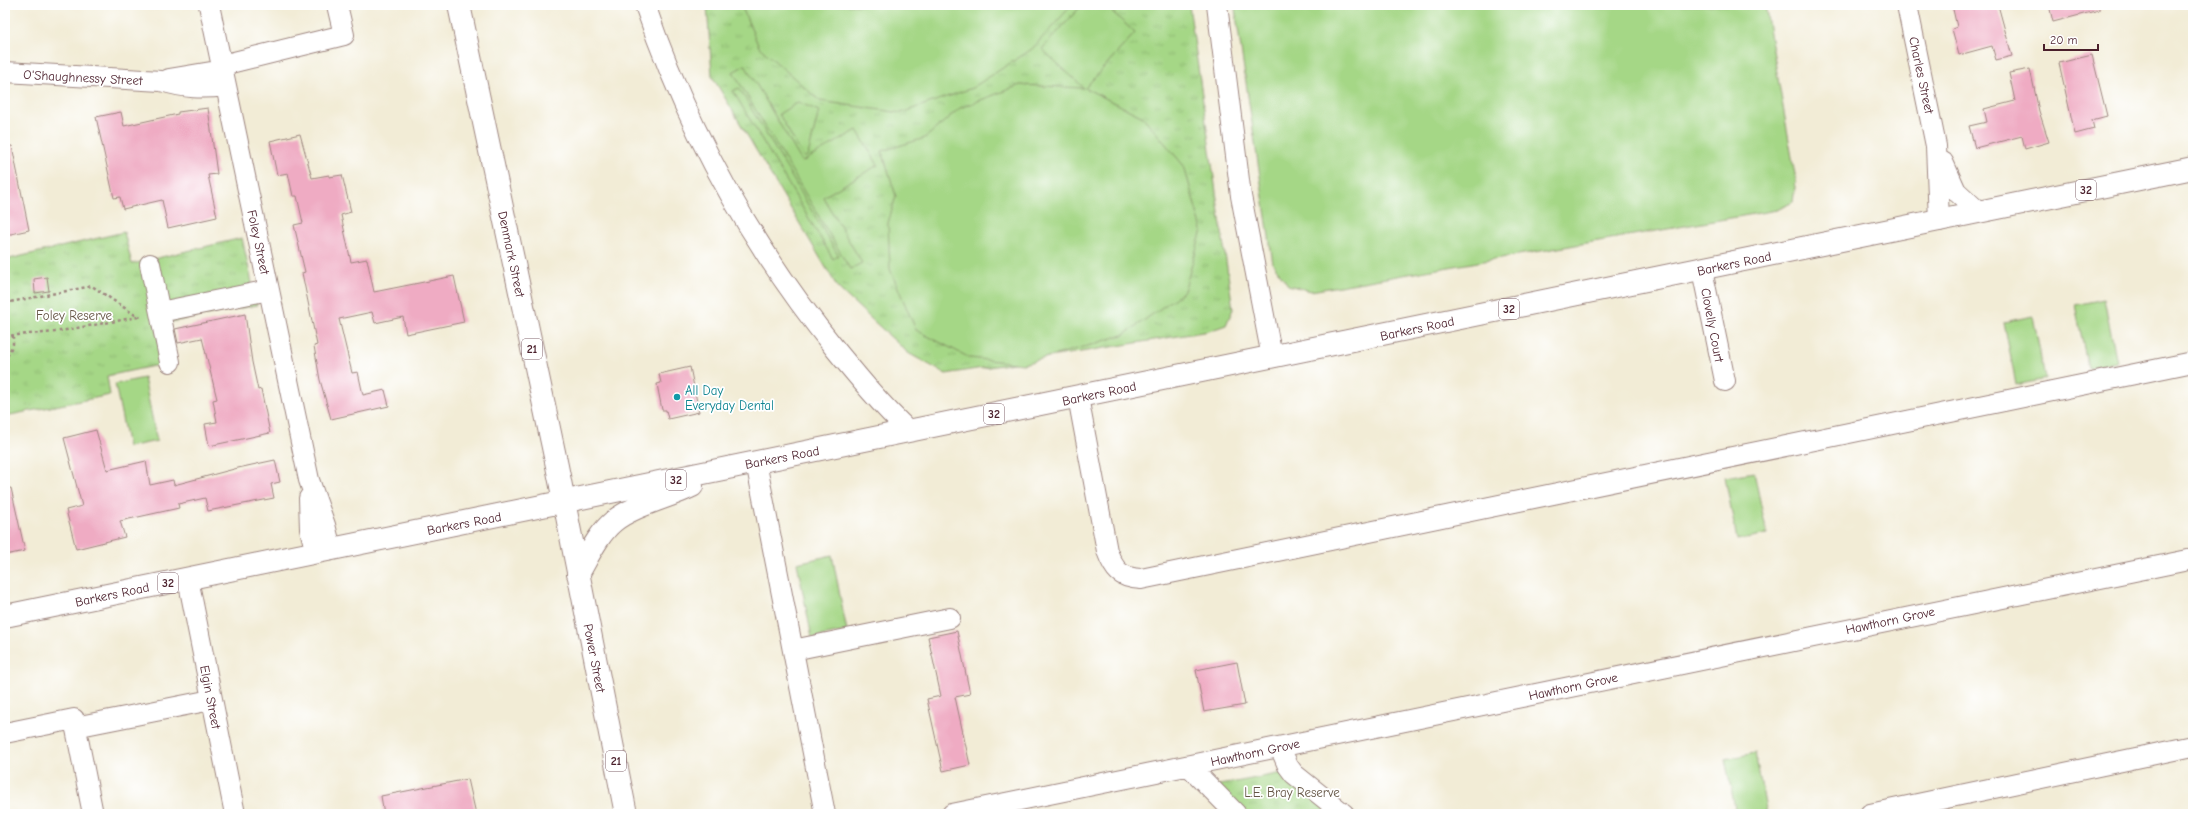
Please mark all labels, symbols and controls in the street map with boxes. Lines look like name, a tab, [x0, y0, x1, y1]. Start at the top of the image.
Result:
scale bar	[2044, 26, 2098, 52]
text: 20 m	[2050, 33, 2078, 47]
street label: Charles Street	[1906, 35, 1937, 116]
street label: O'Shaughnessy Street	[23, 67, 144, 88]
road number: 32	[2076, 180, 2096, 200]
street label: Foley Street	[244, 208, 273, 277]
street label: Denmark Street	[495, 210, 528, 300]
street label: Barkers Road	[1696, 248, 1773, 279]
street label: Clovelly Court	[1698, 287, 1727, 365]
road number: 32	[1499, 299, 1519, 319]
park label: Foley Reserve	[36, 308, 112, 323]
street label: Barkers Road	[1379, 313, 1456, 344]
road number: 21	[522, 339, 542, 359]
street label: Barkers Road	[1061, 378, 1138, 409]
place label: All Day Everyday Dental	[685, 383, 774, 413]
marker: All Day Everyday Dental	[672, 392, 682, 402]
road number: 32	[984, 404, 1004, 424]
street label: Barkers Road	[744, 443, 821, 472]
road number: 32	[666, 470, 686, 490]
street label: Barkers Road	[426, 509, 503, 538]
road number: 32	[158, 573, 178, 593]
street label: Barkers Road	[74, 579, 151, 610]
street label: Hawthorn Grove	[1844, 604, 1937, 637]
street label: Power Street	[581, 622, 609, 695]
street label: Elgin Street	[197, 664, 224, 731]
street label: Hawthorn Grove	[1527, 670, 1620, 703]
street label: Hawthorn Grove	[1209, 736, 1302, 769]
road number: 21	[606, 751, 626, 771]
park label: L.E. Bray Reserve	[1244, 785, 1340, 800]

